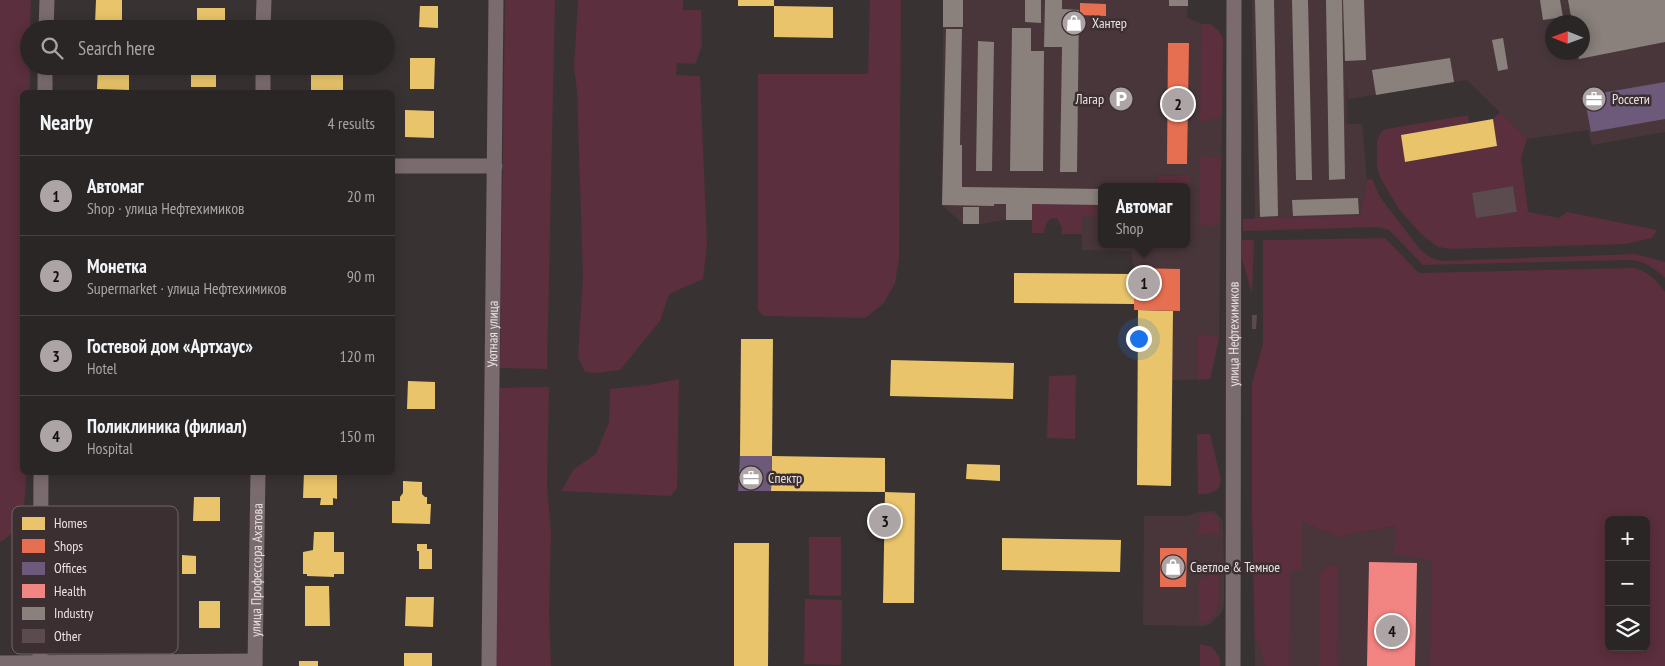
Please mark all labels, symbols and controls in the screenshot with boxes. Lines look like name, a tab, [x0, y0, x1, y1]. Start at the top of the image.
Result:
shop icon: Хантер	[1061, 10, 1087, 36]
place label: Хантер	[1092, 14, 1127, 32]
north arrow	[1545, 15, 1590, 60]
search box	[20, 20, 395, 75]
icon: search	[38, 34, 66, 62]
text: Search here	[78, 36, 155, 60]
pin: 2	[1162, 85, 1194, 123]
parking icon: Лагар	[1108, 86, 1134, 112]
office icon: Россети	[1581, 86, 1607, 112]
place label: Лагар	[1075, 90, 1104, 108]
place label: Россети	[1612, 90, 1650, 108]
text: Nearby	[40, 109, 93, 136]
text: 4 results	[328, 113, 375, 133]
text: Автомаг	[87, 174, 144, 198]
popup	[1098, 183, 1190, 248]
text: 1	[52, 186, 60, 206]
text: 20 m	[347, 186, 375, 206]
text: Автомаг	[1116, 194, 1172, 218]
text: Shop · улица Нефтехимиков	[87, 198, 245, 218]
text: Shop	[1116, 218, 1143, 238]
text: Монетка	[87, 254, 147, 278]
pin: 1	[1128, 264, 1160, 302]
text: 2	[52, 266, 60, 286]
text: 90 m	[347, 266, 375, 286]
text: Supermarket · улица Нефтехимиков	[87, 278, 287, 298]
street label: улица Нефтехимиков	[1224, 281, 1243, 386]
street label: Уютная улица	[483, 300, 502, 368]
your location	[1126, 326, 1152, 352]
text: Гостевой дом «Артхаус»	[87, 334, 253, 358]
text: 3	[52, 346, 60, 366]
text: 120 m	[340, 346, 375, 366]
text: Hotel	[87, 358, 117, 378]
text: Поликлиника (филиал)	[87, 414, 247, 438]
text: 4	[52, 426, 60, 446]
text: 150 m	[340, 426, 375, 446]
text: Hospital	[87, 438, 133, 458]
office icon: Спектр	[738, 465, 764, 491]
place label: Спектр	[768, 469, 802, 487]
pin: 3	[869, 502, 901, 540]
street label: улица Профессора Ахатова	[246, 503, 267, 637]
legend	[12, 506, 178, 654]
text: Homes	[54, 514, 87, 532]
map controls	[1605, 516, 1650, 651]
button: +	[1605, 516, 1650, 561]
text: Shops	[54, 537, 83, 555]
shop icon: Светлое & Темное	[1160, 554, 1186, 580]
place label: Светлое & Темное	[1190, 558, 1280, 576]
text: Offices	[54, 559, 87, 577]
button: −	[1605, 561, 1650, 606]
text: Health	[54, 582, 86, 600]
text: Industry	[54, 604, 94, 622]
button: layers	[1605, 606, 1650, 651]
pin: 4	[1376, 612, 1408, 650]
text: Other	[54, 627, 81, 645]

